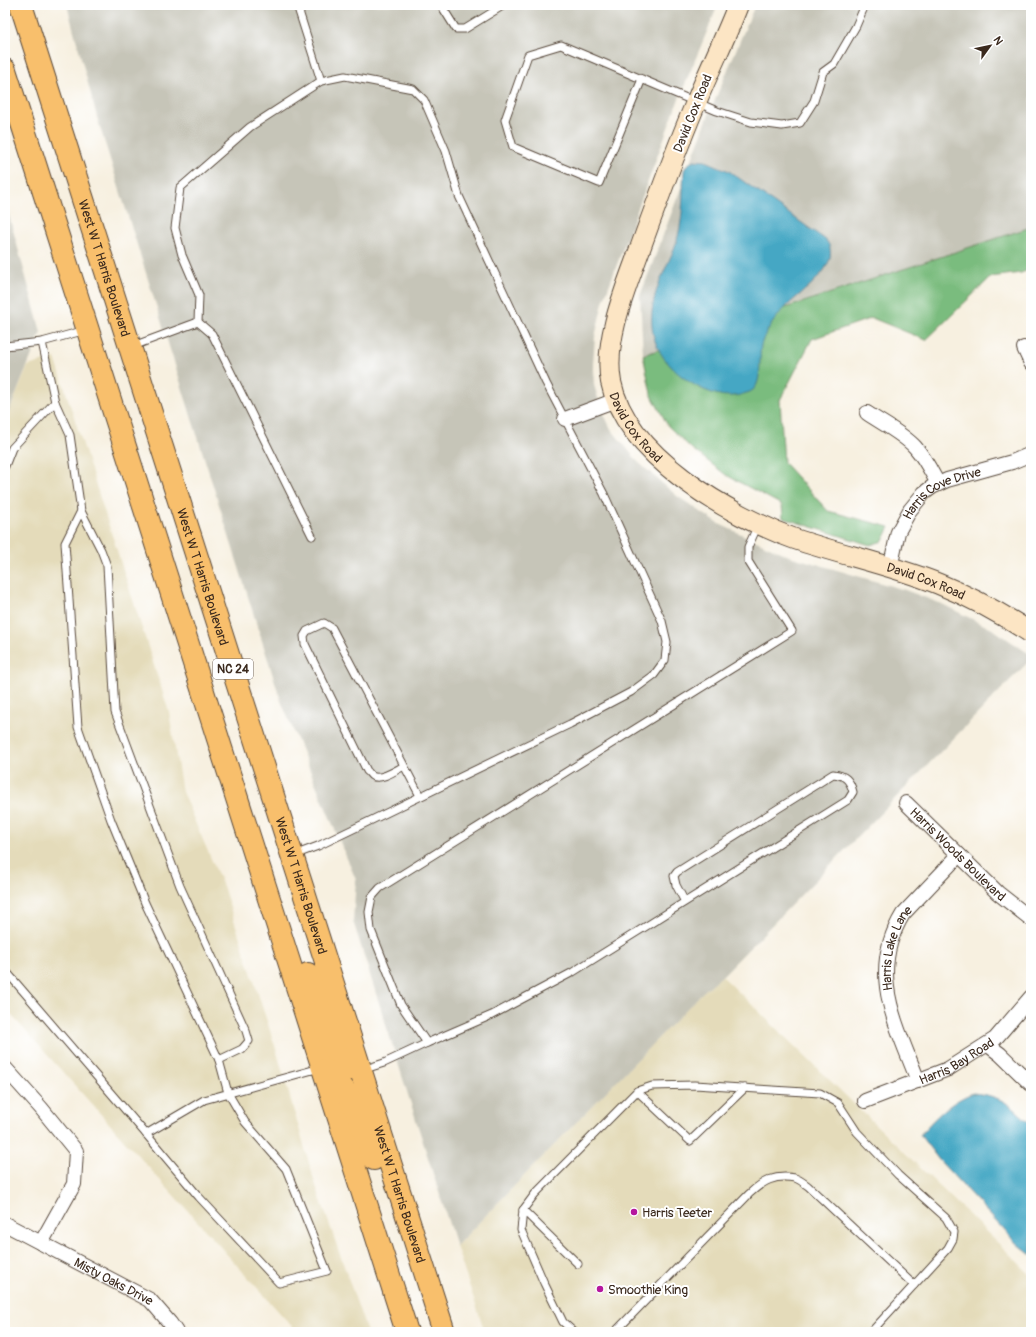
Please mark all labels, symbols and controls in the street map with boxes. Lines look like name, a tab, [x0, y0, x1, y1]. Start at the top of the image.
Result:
north arrow	[970, 26, 1010, 66]
text: N	[990, 34, 1006, 48]
street label: David Cox Road	[670, 72, 716, 155]
street label: West W T Harris Boulevard	[75, 198, 133, 339]
street label: David Cox Road	[605, 390, 665, 466]
street label: Harris Cove Drive	[899, 464, 983, 522]
street label: West W T Harris Boulevard	[173, 506, 232, 648]
street label: David Cox Road	[885, 560, 968, 603]
road number: NC 24	[213, 659, 253, 679]
street label: Harris Woods Boulevard	[906, 804, 1009, 905]
street label: West W T Harris Boulevard	[271, 815, 330, 956]
street label: Harris Lake Lane	[879, 902, 916, 992]
street label: Harris Bay Road	[917, 1035, 997, 1088]
street label: West W T Harris Boulevard	[370, 1124, 428, 1265]
place label: Harris Teeter	[642, 1205, 712, 1221]
marker: Harris Teeter	[629, 1207, 639, 1217]
street label: Misty Oaks Drive	[71, 1255, 156, 1310]
place label: Smoothie King	[608, 1282, 688, 1298]
marker: Smoothie King	[595, 1284, 605, 1294]

